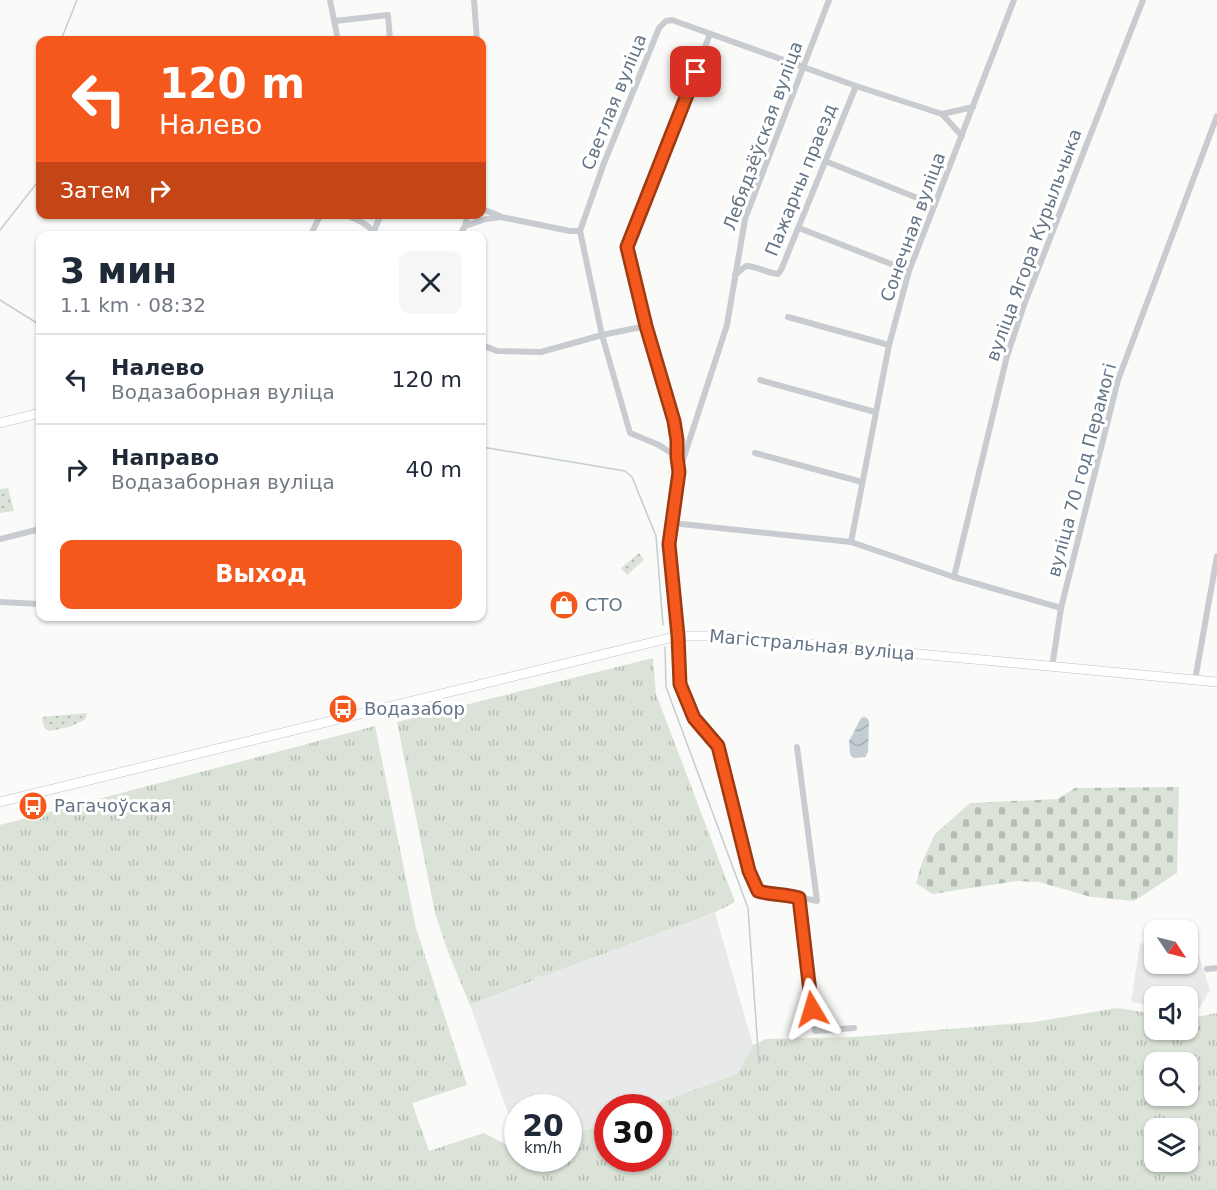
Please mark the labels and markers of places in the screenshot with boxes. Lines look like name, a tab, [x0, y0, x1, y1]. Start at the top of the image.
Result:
pin	[670, 46, 721, 97]
shop icon: СТО	[548, 589, 580, 621]
place label: СТО	[585, 594, 623, 615]
bus stop icon: Водазабор	[327, 693, 359, 725]
place label: Водазабор	[364, 698, 465, 719]
bus stop icon: Рагачоўская	[17, 790, 49, 822]
place label: Рагачоўская	[54, 795, 171, 816]

